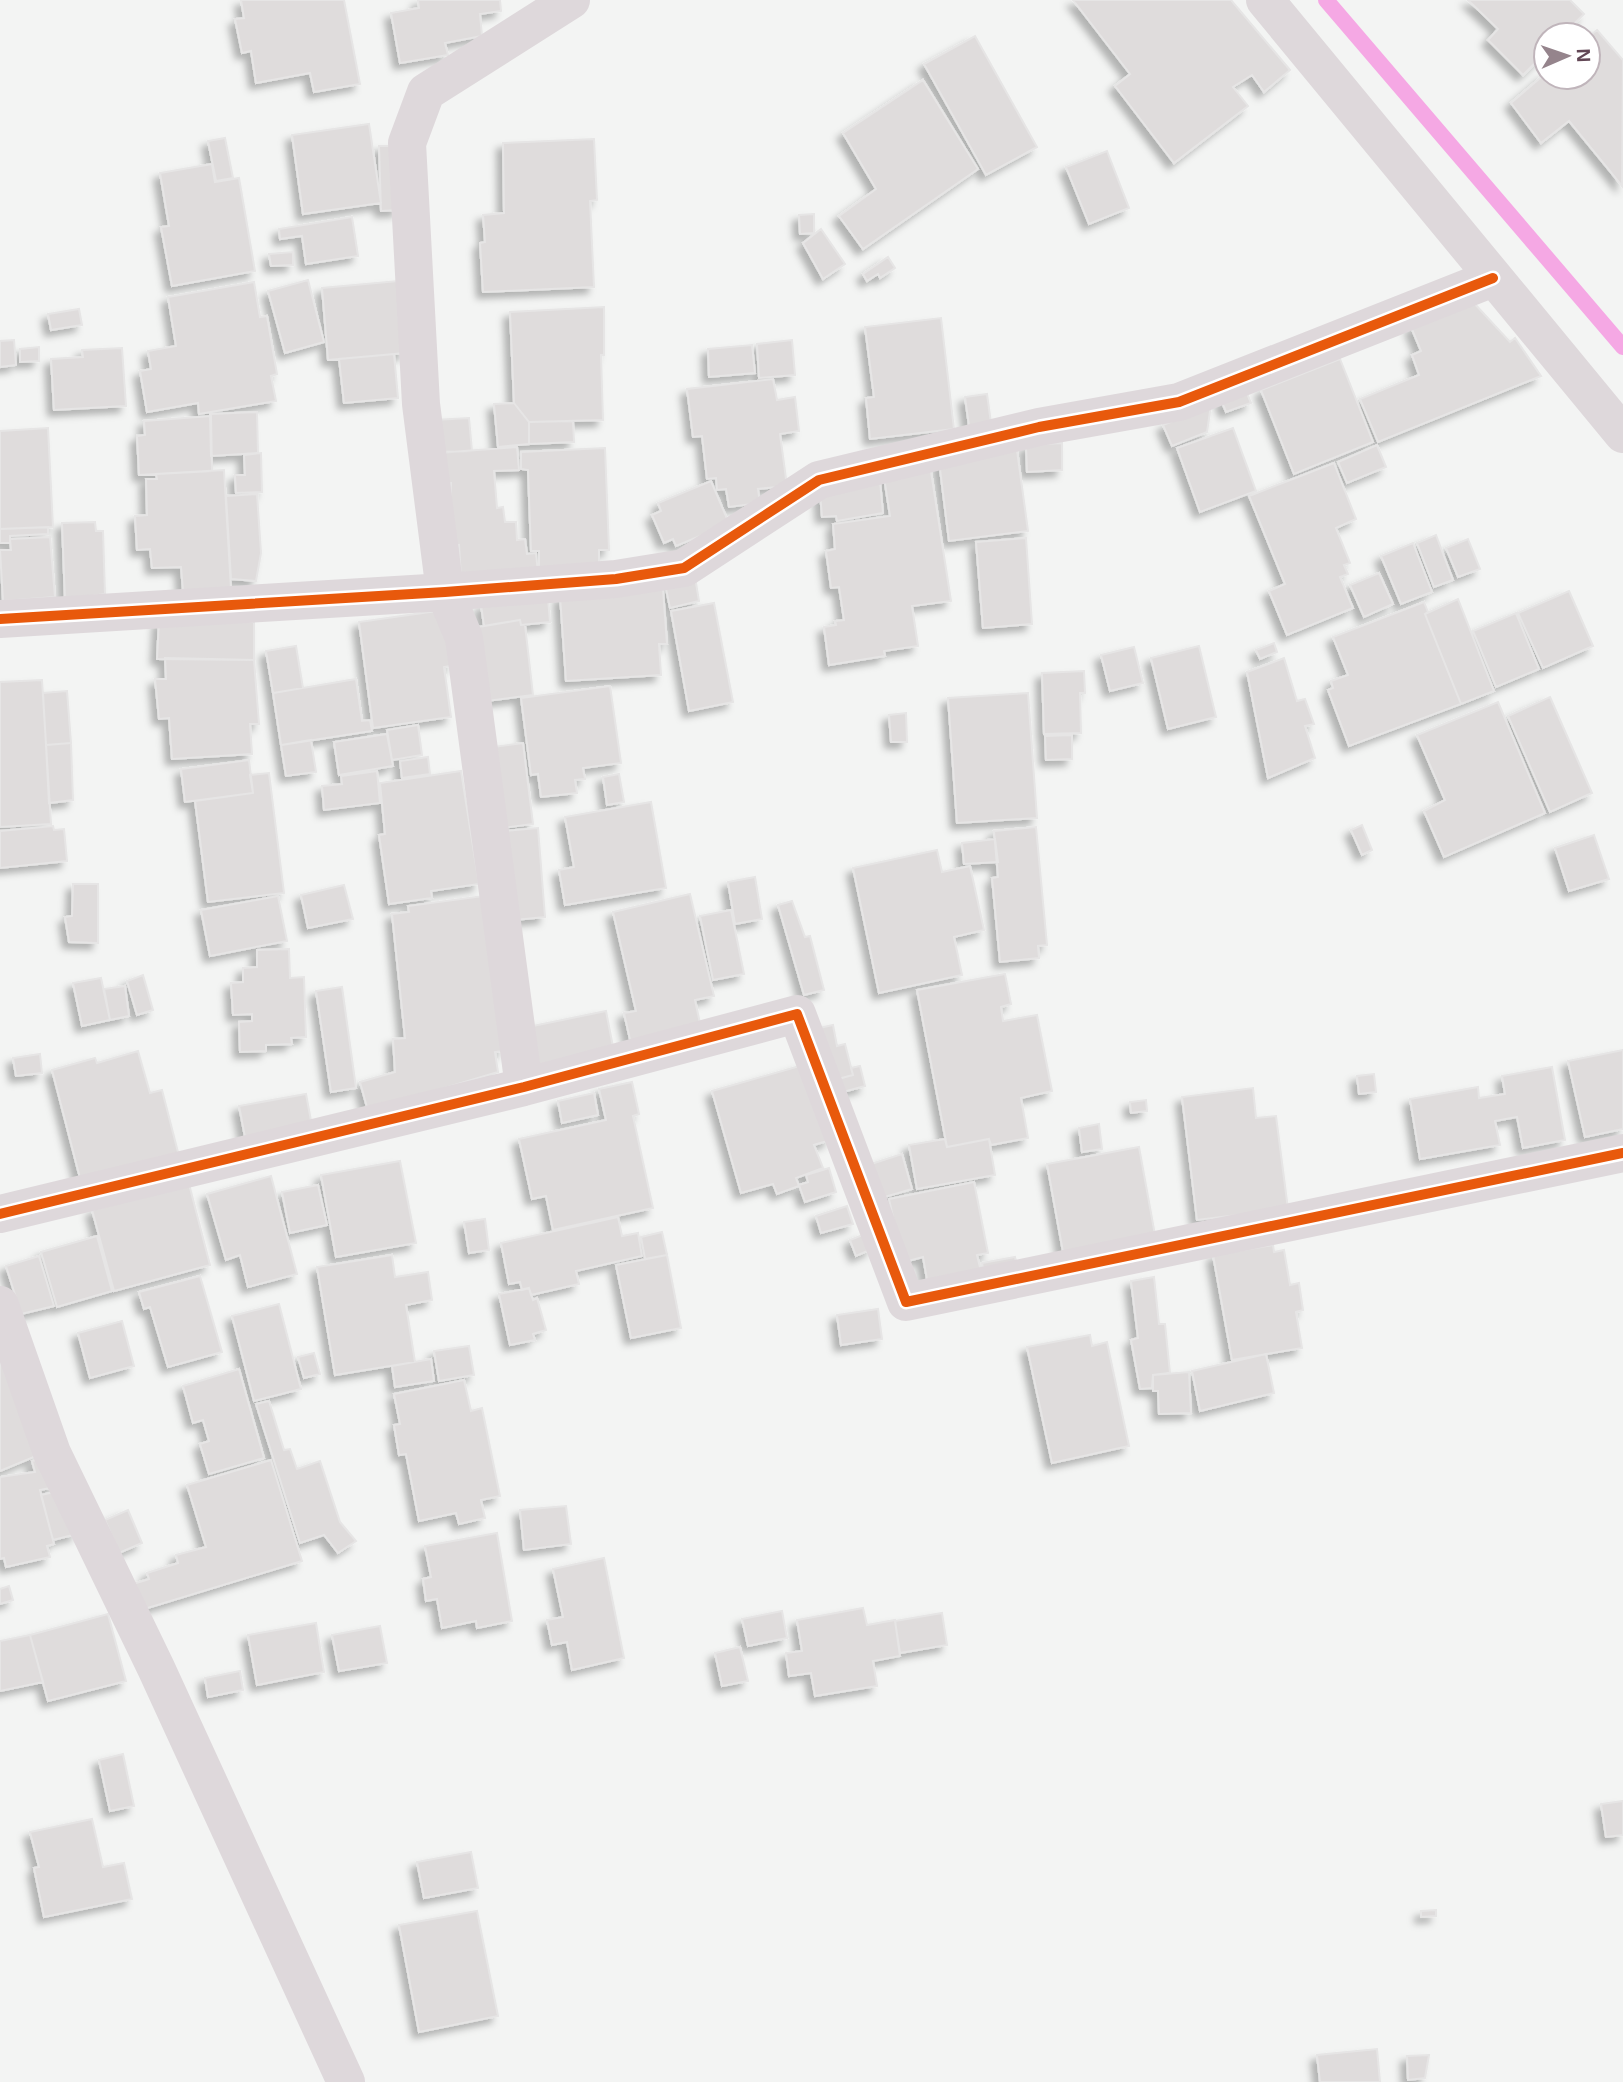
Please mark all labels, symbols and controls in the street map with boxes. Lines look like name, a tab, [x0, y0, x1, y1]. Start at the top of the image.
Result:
north arrow	[1532, 21, 1602, 91]
text: N	[1573, 48, 1594, 63]

